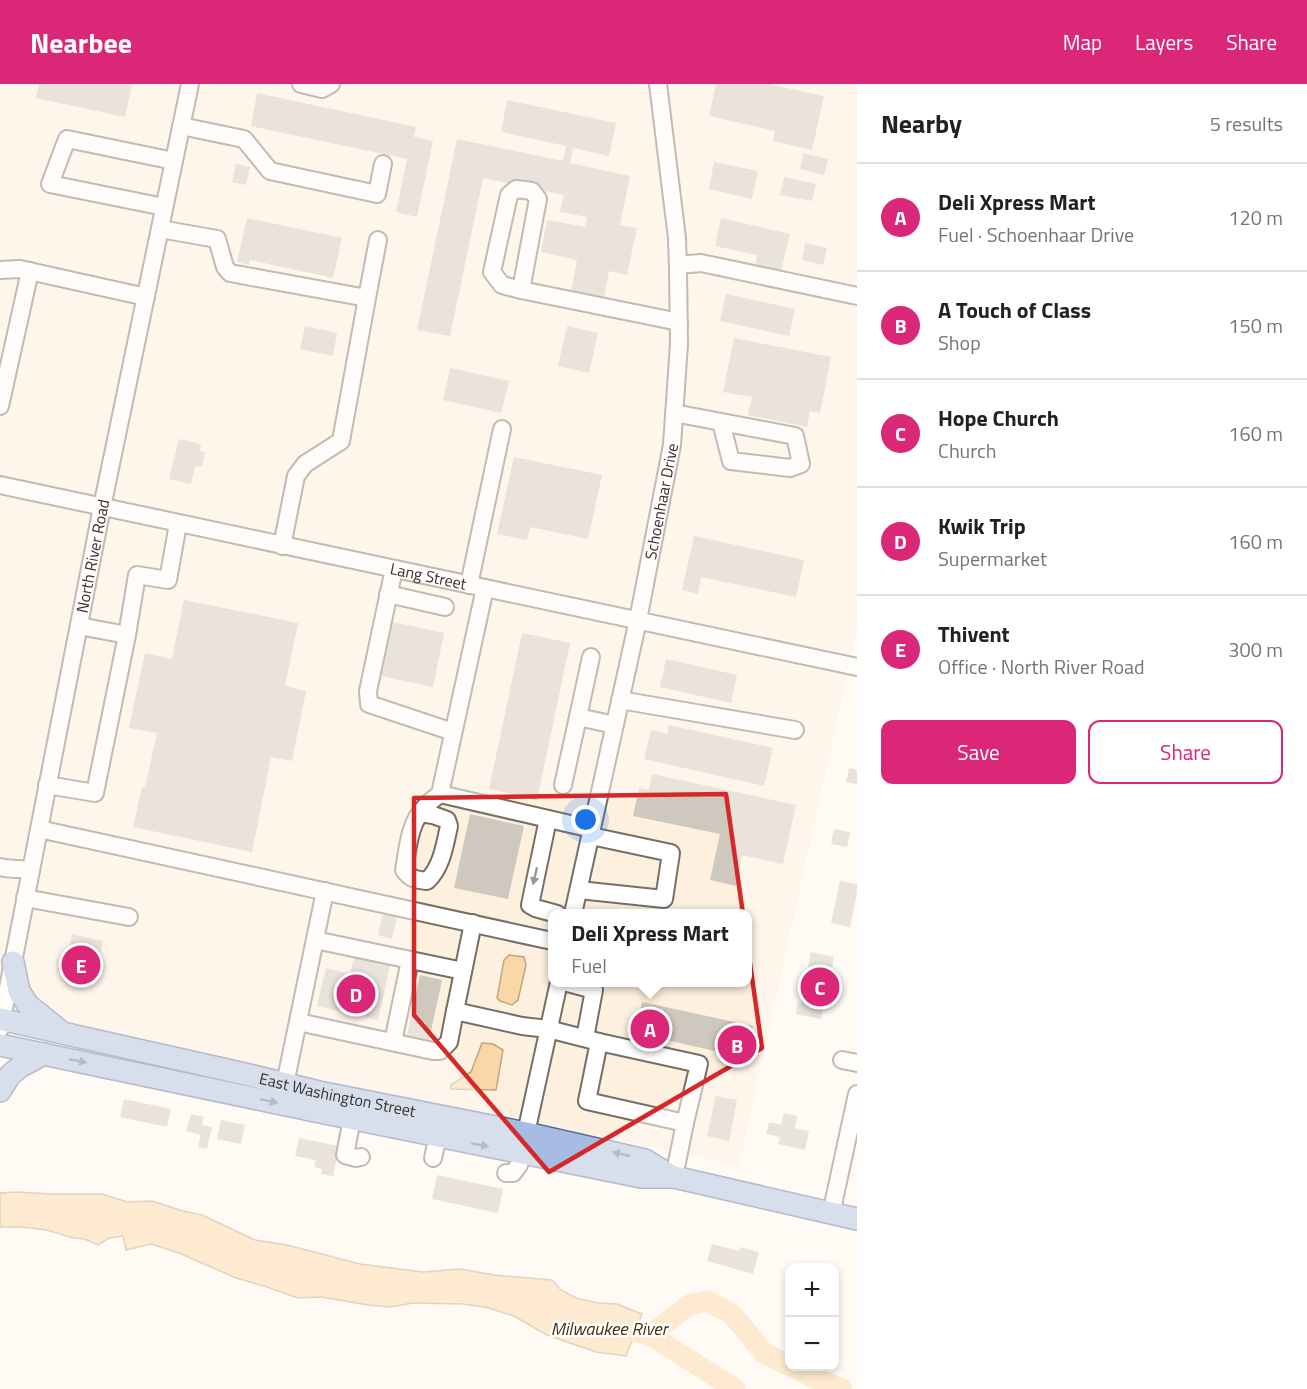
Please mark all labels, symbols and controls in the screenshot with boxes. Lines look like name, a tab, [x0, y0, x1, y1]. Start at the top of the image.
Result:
text: Nearbee	[30, 21, 132, 64]
text: Map	[1063, 26, 1102, 58]
text: Layers	[1135, 26, 1193, 58]
text: Share	[1226, 26, 1277, 58]
text: Nearby	[881, 104, 962, 143]
text: 5 results	[1210, 108, 1283, 139]
text: Deli Xpress Mart	[938, 185, 1095, 219]
text: A	[894, 202, 907, 233]
text: 120 m	[1228, 202, 1283, 233]
text: Fuel · Schoenhaar Drive	[938, 219, 1134, 250]
text: A Touch of Class	[938, 293, 1091, 327]
text: B	[894, 310, 907, 341]
text: 150 m	[1228, 310, 1283, 341]
text: Shop	[938, 327, 981, 358]
text: Hope Church	[938, 401, 1059, 435]
text: C	[895, 418, 906, 449]
text: 160 m	[1228, 418, 1283, 449]
text: Church	[938, 435, 996, 466]
street label: Schoenhaar Drive	[638, 441, 684, 562]
street label: North River Road	[70, 497, 115, 615]
text: Kwik Trip	[938, 509, 1026, 543]
text: D	[894, 526, 907, 557]
text: 160 m	[1228, 526, 1283, 557]
text: Supermarket	[938, 543, 1047, 574]
street label: Lang Street	[388, 556, 469, 596]
text: Thivent	[938, 617, 1010, 651]
text: E	[895, 634, 906, 665]
text: 300 m	[1228, 634, 1283, 665]
text: Office · North River Road	[938, 651, 1145, 682]
button: Save	[881, 720, 1076, 784]
button: Share	[1088, 720, 1283, 784]
your location	[571, 805, 600, 834]
one-way arrow	[530, 866, 540, 885]
popup	[548, 909, 752, 987]
text: Deli Xpress Mart	[571, 916, 729, 950]
pin: E	[62, 942, 100, 988]
text: Fuel	[571, 950, 607, 981]
pin: C	[800, 964, 840, 1010]
pin: D	[336, 972, 376, 1016]
pin: A	[630, 1006, 670, 1052]
pin: B	[718, 1022, 756, 1068]
one-way arrow	[69, 1057, 88, 1066]
street label: East Washington Street	[257, 1066, 418, 1123]
one-way arrow	[259, 1097, 278, 1106]
one-way arrow	[471, 1141, 490, 1150]
one-way arrow	[612, 1149, 630, 1159]
map controls	[785, 1263, 839, 1371]
button: +	[785, 1263, 839, 1317]
water label: Milwaukee River	[551, 1315, 670, 1342]
button: −	[785, 1317, 839, 1371]

